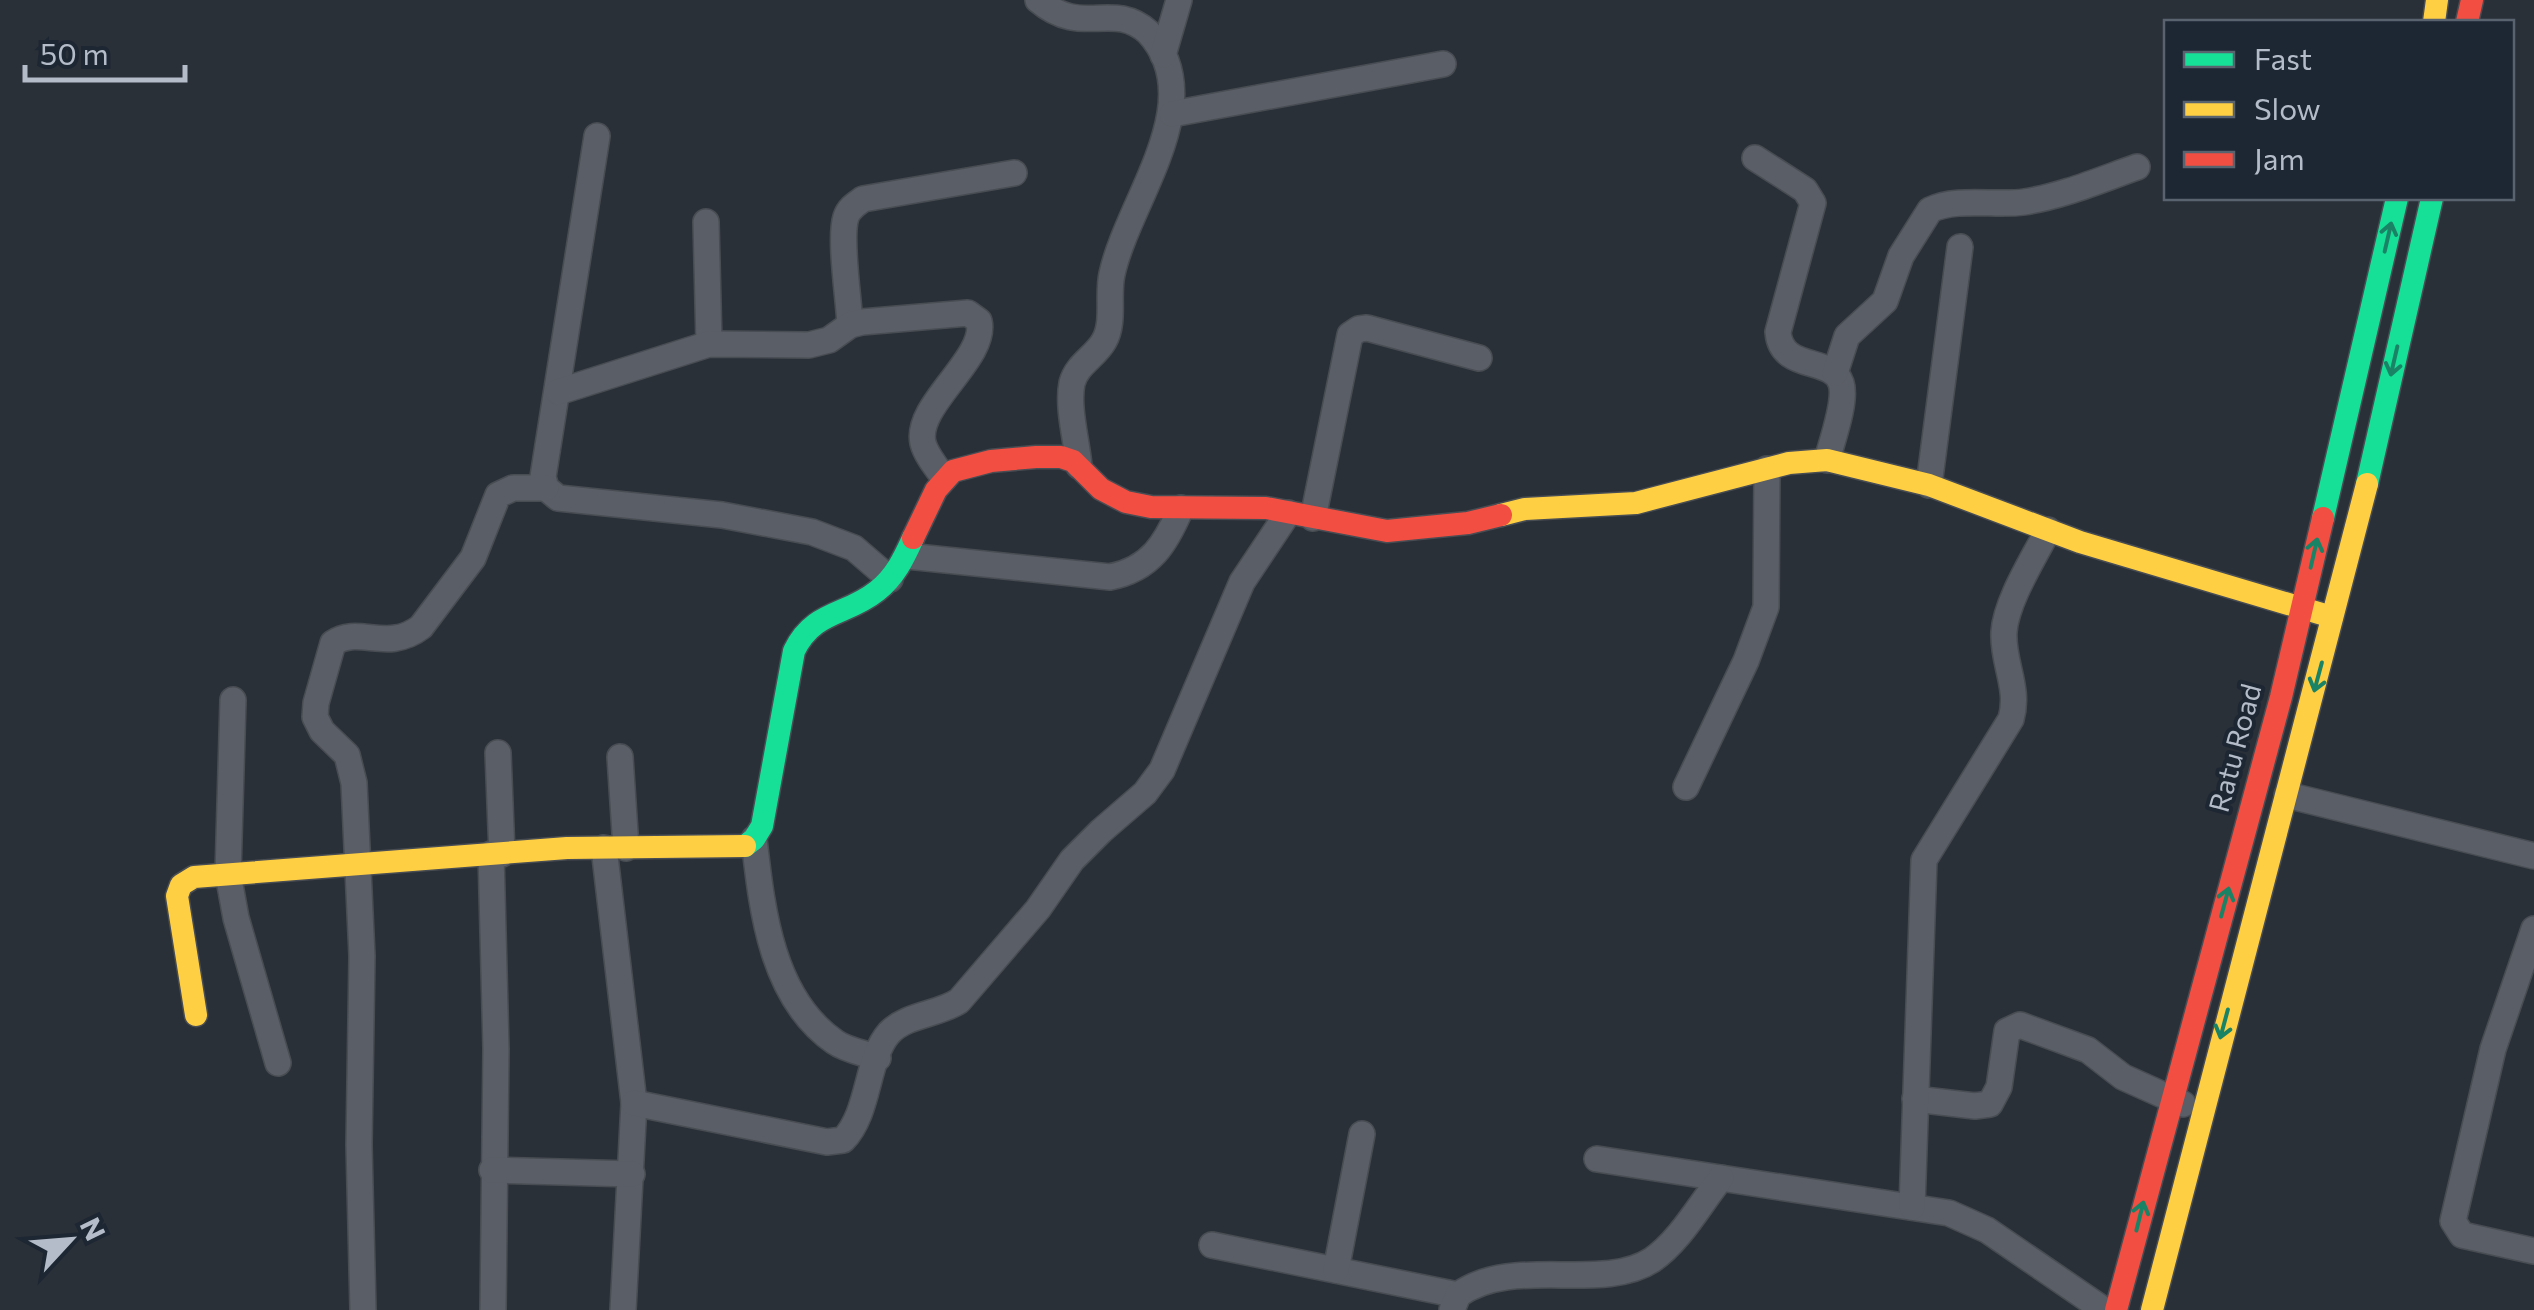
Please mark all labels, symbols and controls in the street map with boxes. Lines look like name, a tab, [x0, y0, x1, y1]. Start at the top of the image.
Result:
scale bar	[25, 20, 185, 82]
legend	[2164, 20, 2514, 200]
text: 50 m	[40, 34, 109, 71]
text: Fast	[2254, 39, 2312, 76]
text: Slow	[2254, 89, 2321, 126]
text: Jam	[2254, 139, 2305, 176]
one-way arrow	[2380, 221, 2398, 253]
one-way arrow	[2384, 344, 2402, 376]
one-way arrow	[2306, 538, 2324, 570]
one-way arrow	[2308, 661, 2327, 692]
street label: Ratu Road	[2201, 680, 2267, 816]
one-way arrow	[2216, 887, 2235, 918]
one-way arrow	[2214, 1008, 2233, 1039]
north arrow	[20, 1190, 120, 1290]
one-way arrow	[2132, 1200, 2151, 1232]
text: N	[73, 1212, 113, 1245]

